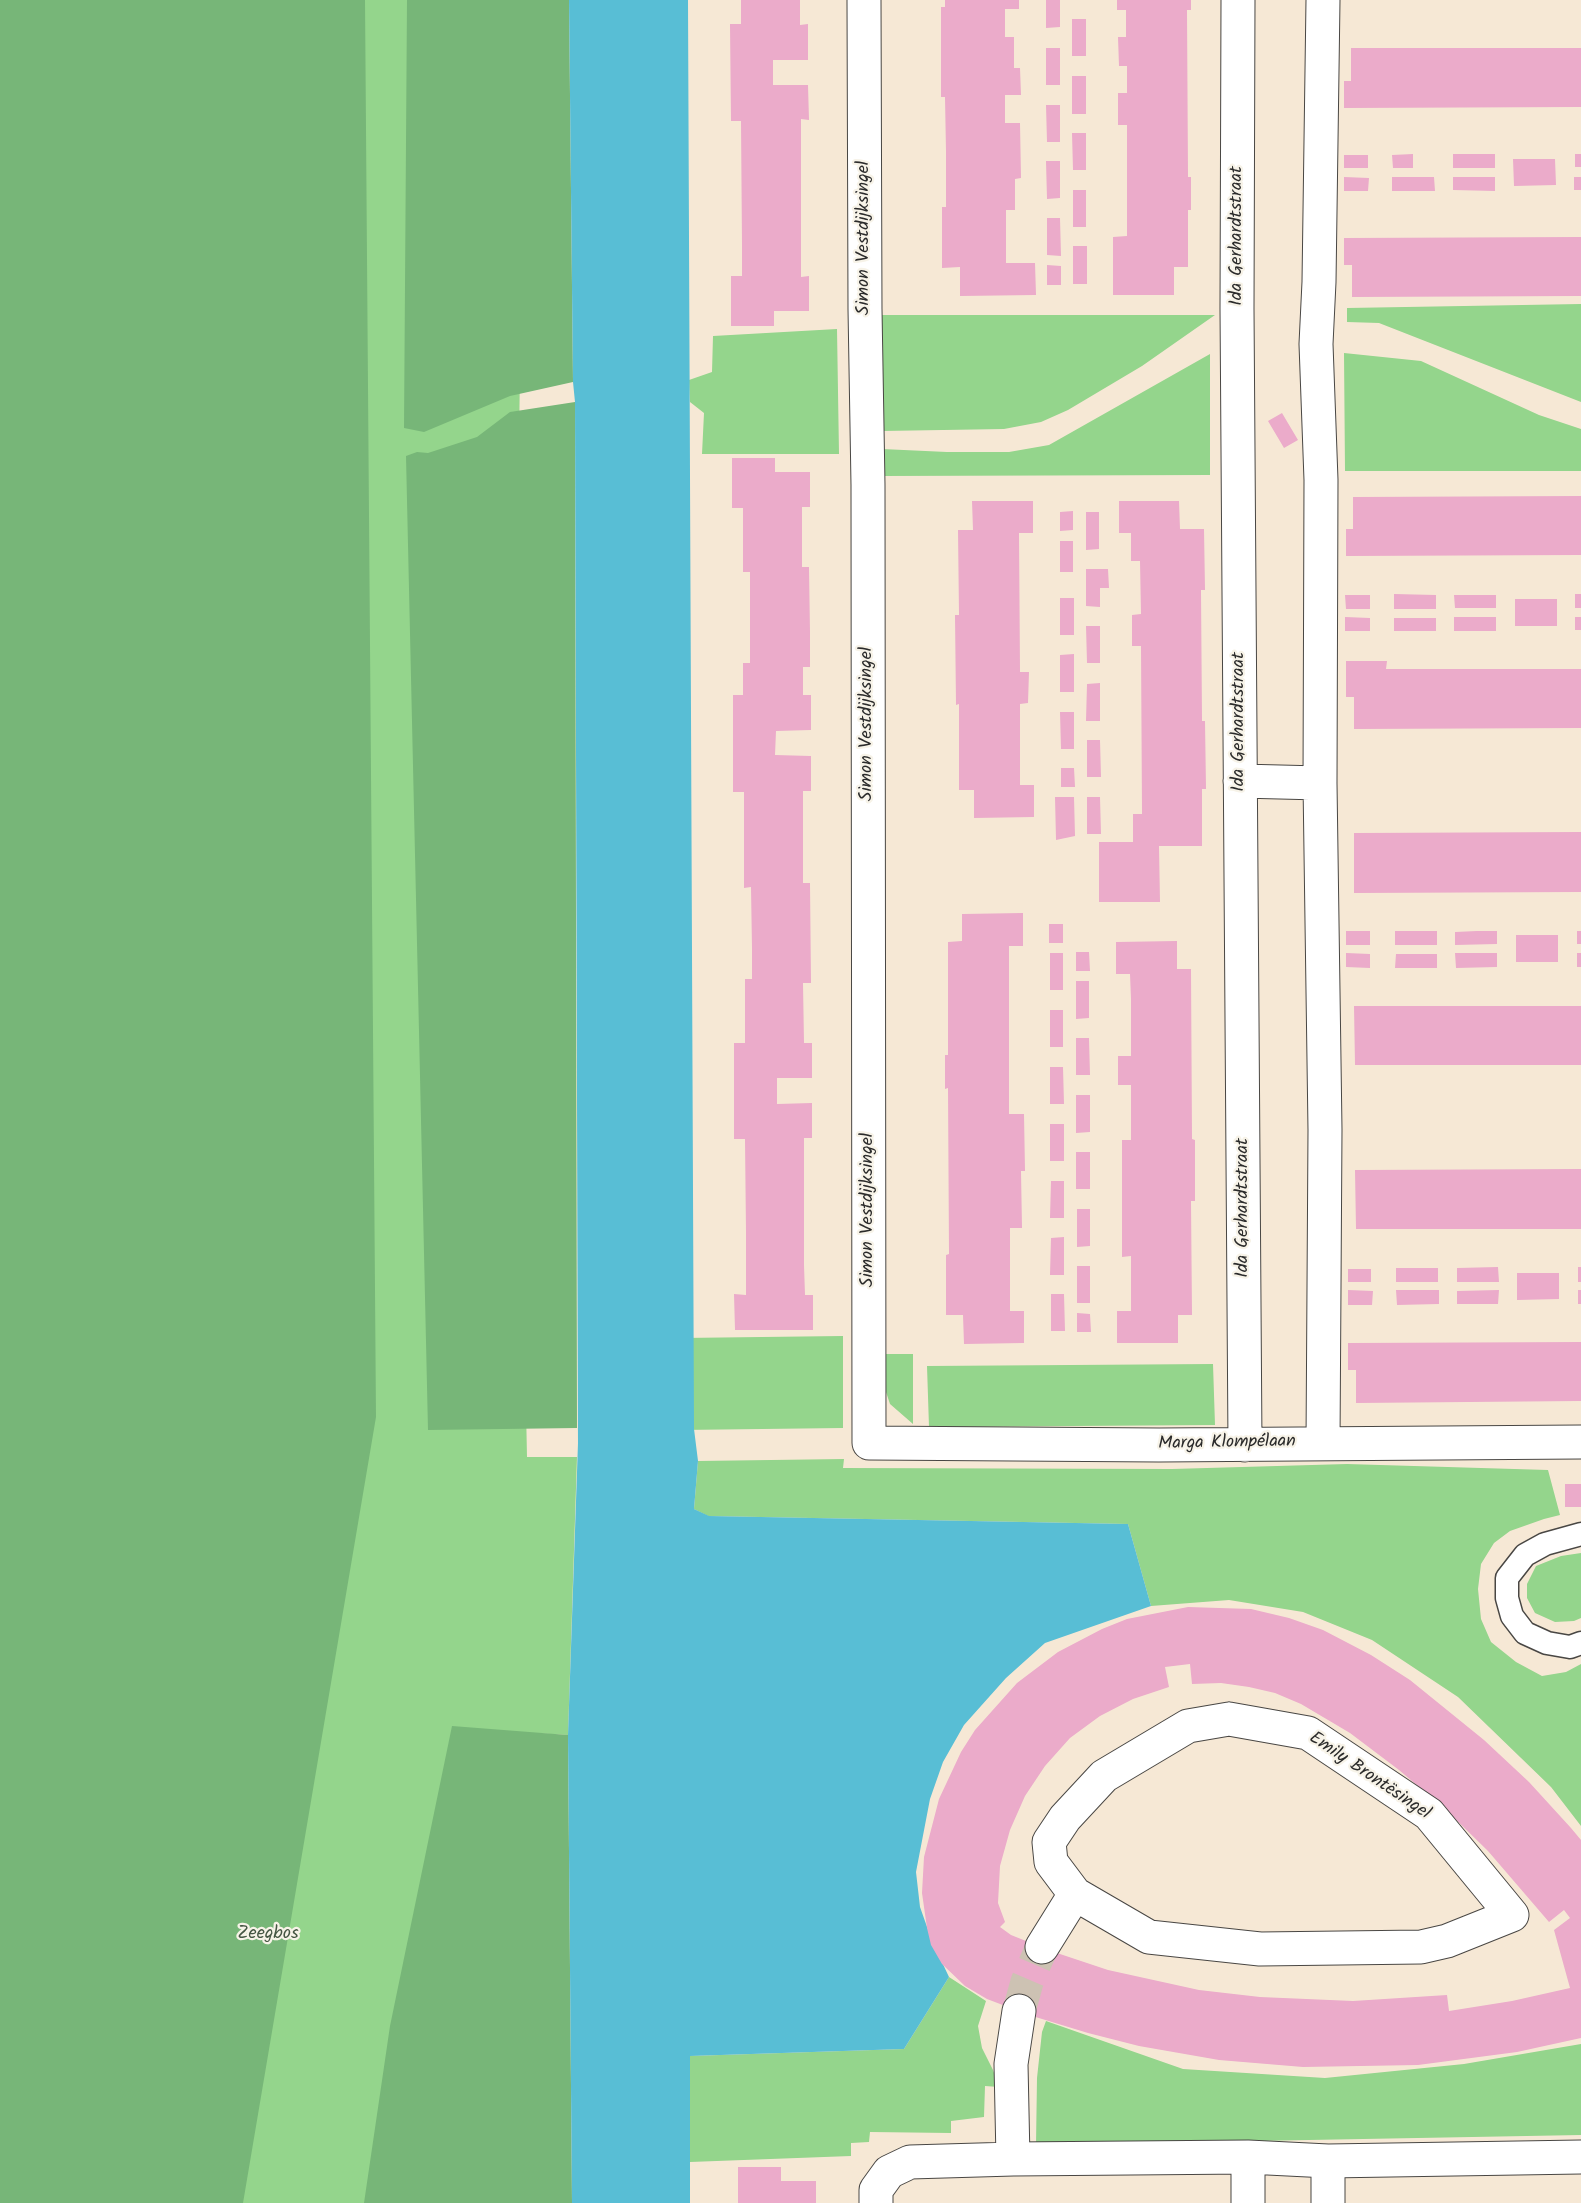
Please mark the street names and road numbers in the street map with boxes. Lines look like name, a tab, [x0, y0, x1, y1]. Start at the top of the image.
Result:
street label: Simon Vestdijksingel	[854, 161, 876, 315]
street label: Ida Gerhardtstraat	[1227, 166, 1249, 306]
street label: Simon Vestdijksingel	[857, 647, 879, 801]
street label: Ida Gerhardtstraat	[1229, 652, 1251, 792]
street label: Simon Vestdijksingel	[858, 1133, 880, 1287]
street label: Ida Gerhardtstraat	[1233, 1138, 1255, 1278]
street label: Marga Klompélaan	[1158, 1432, 1296, 1456]
street label: Emily Brontësingel	[1304, 1728, 1434, 1826]

